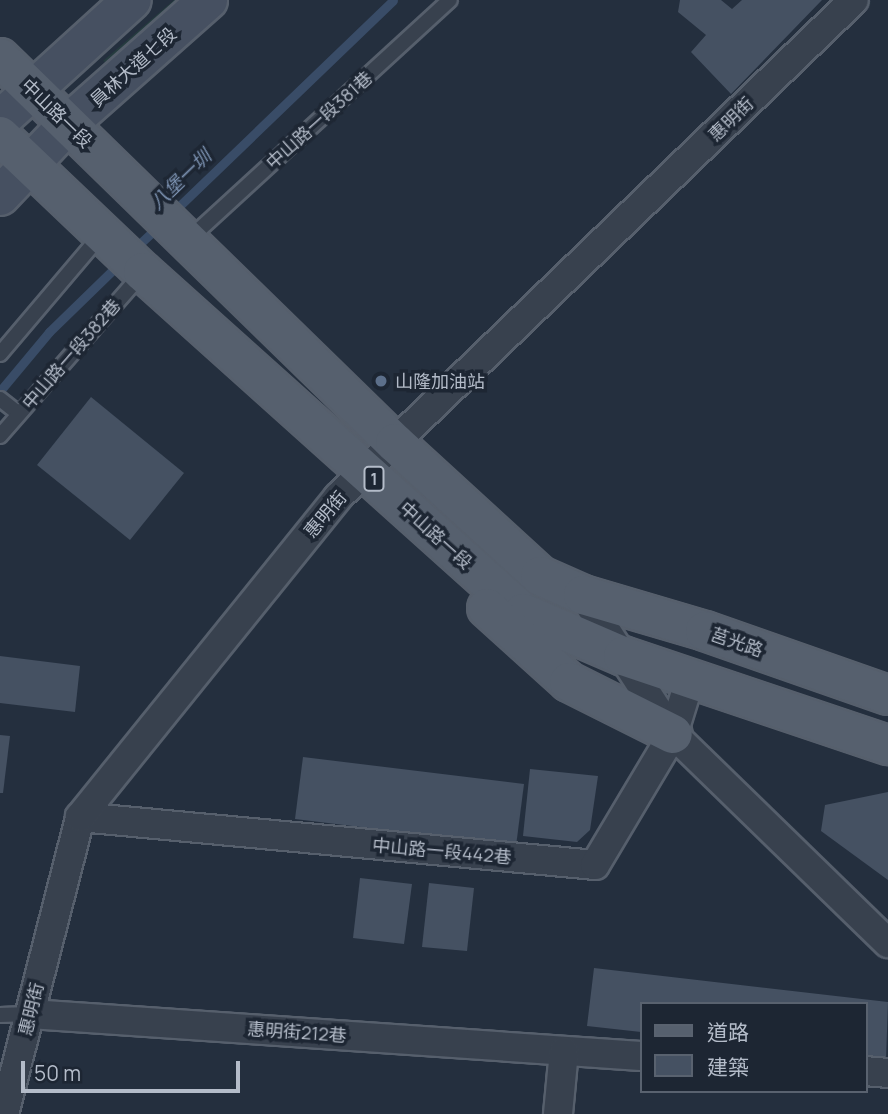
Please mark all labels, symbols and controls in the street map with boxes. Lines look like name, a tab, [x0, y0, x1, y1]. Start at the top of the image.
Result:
street label: 員林大道七段	[86, 23, 180, 111]
street label: 中山路一段381巷	[261, 67, 377, 173]
street label: 中山路一段	[17, 74, 97, 152]
street label: 惠明街	[704, 92, 758, 146]
water label: 八堡一圳	[146, 145, 216, 215]
street label: 中山路一段382巷	[17, 295, 125, 413]
place label: 山隆加油站	[395, 370, 485, 392]
marker: 山隆加油站	[373, 373, 389, 389]
road number: 1	[362, 466, 386, 492]
street label: 惠明街	[299, 486, 351, 542]
street label: 中山路一段	[395, 497, 477, 573]
street label: 莒光路	[708, 623, 766, 661]
street label: 中山路一段442巷	[371, 834, 513, 868]
street label: 惠明街	[14, 980, 48, 1038]
legend	[640, 1002, 867, 1093]
street label: 惠明街212巷	[247, 1018, 347, 1046]
text: 道路	[707, 1018, 749, 1046]
scale bar	[24, 1048, 243, 1092]
text: 建築	[707, 1053, 749, 1081]
text: 50 m	[34, 1059, 81, 1087]

